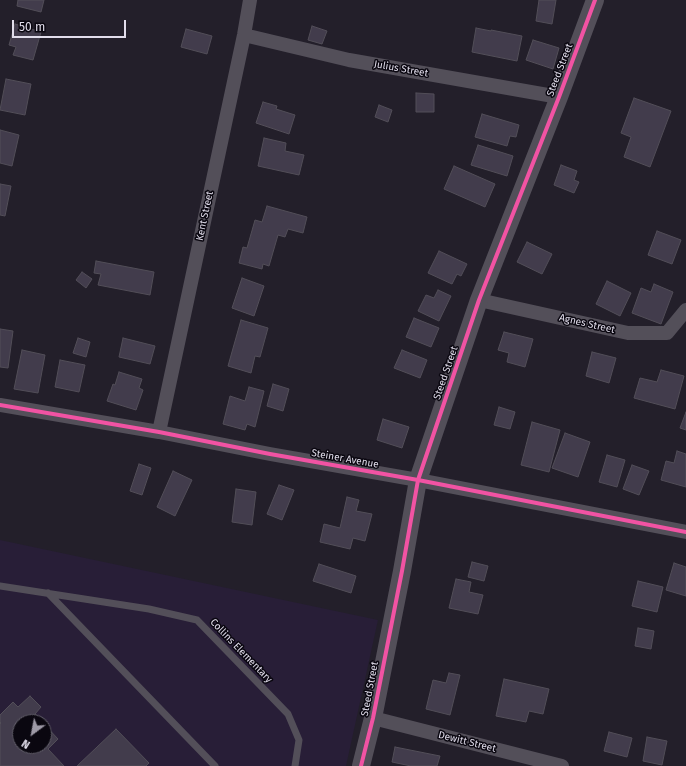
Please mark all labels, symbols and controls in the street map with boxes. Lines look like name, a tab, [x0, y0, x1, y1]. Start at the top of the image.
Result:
scale bar	[14, 12, 128, 38]
text: 50 m	[19, 20, 45, 34]
street label: Steed Street	[544, 42, 576, 98]
street label: Julius Street	[373, 58, 429, 80]
street label: Kent Street	[194, 190, 216, 242]
street label: Agnes Street	[558, 312, 616, 336]
street label: Steed Street	[431, 345, 461, 401]
street label: Steiner Avenue	[310, 447, 380, 471]
street label: Collins Elementary	[207, 616, 275, 686]
street label: Steed Street	[359, 661, 381, 717]
north arrow	[12, 714, 52, 754]
street label: Dewitt Street	[437, 729, 497, 755]
text: N	[19, 736, 32, 751]

